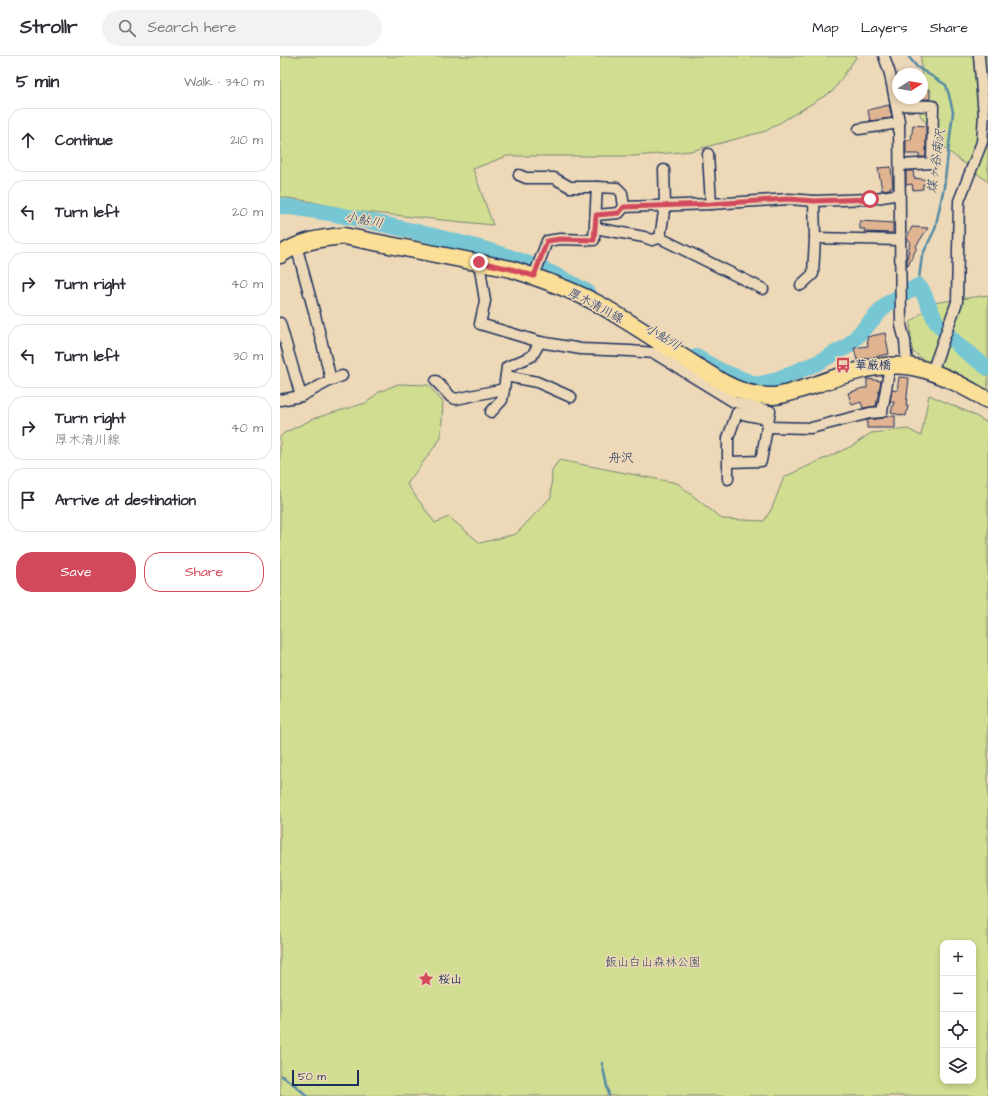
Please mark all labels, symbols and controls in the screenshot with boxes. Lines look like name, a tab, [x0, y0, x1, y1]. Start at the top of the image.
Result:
search box	[102, 10, 382, 46]
text: Strollr	[20, 14, 78, 41]
icon: search	[116, 17, 138, 39]
text: Search here	[148, 17, 236, 38]
text: Map	[812, 18, 839, 38]
text: Layers	[861, 18, 908, 38]
text: Share	[930, 18, 968, 38]
north arrow	[892, 68, 928, 104]
text: 5 min	[16, 70, 59, 94]
text: Walk · 340 m	[184, 73, 264, 91]
water label: 煤ヶ谷南沢	[923, 127, 950, 194]
icon: ahead	[17, 129, 39, 151]
text: Continue	[55, 130, 113, 151]
text: 210 m	[230, 131, 263, 149]
route start	[861, 190, 879, 208]
icon: left	[17, 201, 39, 223]
text: Turn left	[55, 202, 119, 223]
text: 20 m	[232, 203, 263, 221]
water label: 小鮎川	[343, 207, 385, 233]
route end	[470, 253, 488, 271]
icon: right	[17, 273, 39, 295]
text: Turn right	[55, 274, 126, 295]
text: 40 m	[231, 275, 263, 293]
street label: 厚木清川線	[566, 284, 626, 328]
water label: 小鮎川	[642, 319, 684, 355]
icon: left	[17, 345, 39, 367]
text: Turn left	[55, 346, 119, 367]
text: 30 m	[233, 347, 263, 365]
bus stop icon: 華厳橋	[834, 356, 852, 374]
place label: 華厳橋	[855, 357, 891, 374]
text: Turn right	[55, 408, 126, 429]
icon: right	[17, 417, 39, 439]
text: 40 m	[231, 419, 263, 437]
text: 厚木清川線	[55, 431, 120, 449]
district label: 舟沢	[608, 449, 634, 467]
icon: arrive	[17, 489, 39, 511]
text: Arrive at destination	[55, 490, 196, 511]
button: Save	[16, 552, 136, 592]
button: Share	[144, 552, 264, 592]
map controls	[940, 940, 976, 1084]
button: +	[940, 940, 976, 976]
park label: 飯山白山森林公園	[605, 954, 701, 971]
place icon: 桜山	[417, 970, 435, 988]
place label: 桜山	[438, 971, 462, 988]
button: −	[940, 976, 976, 1012]
button: locate	[940, 1012, 976, 1048]
button: layers	[940, 1048, 976, 1084]
scale bar	[292, 1068, 359, 1087]
text: 50 m	[298, 1069, 326, 1084]

